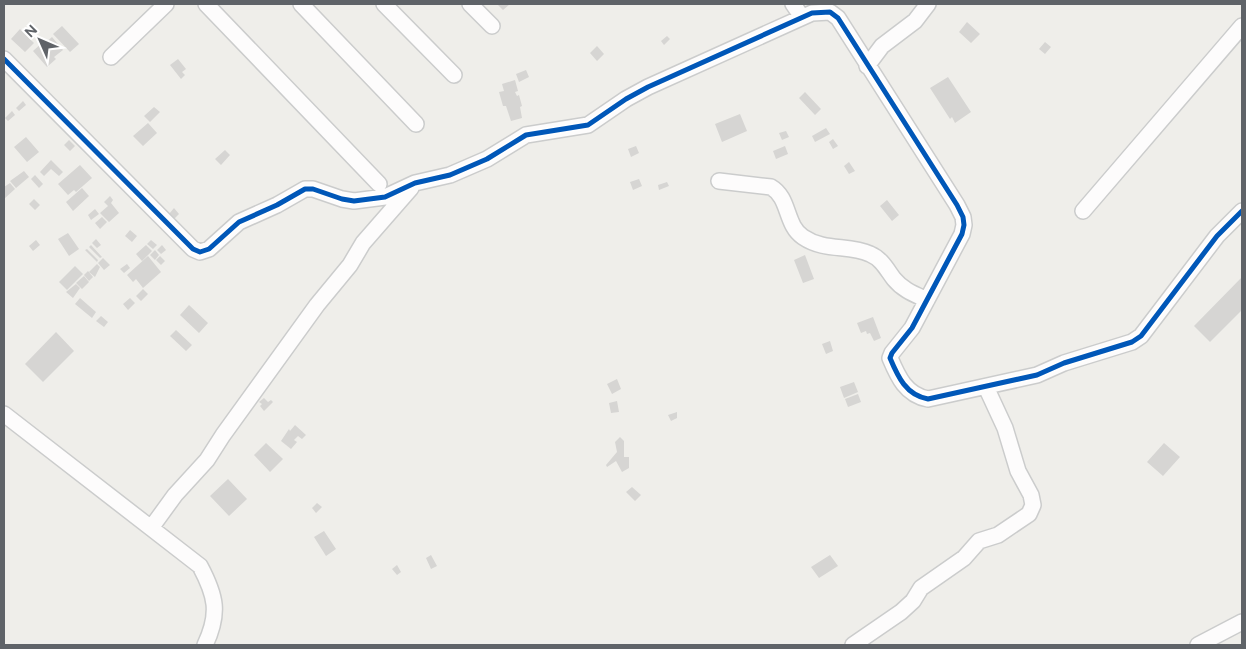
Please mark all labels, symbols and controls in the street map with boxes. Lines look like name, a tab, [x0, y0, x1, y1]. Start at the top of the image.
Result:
north arrow	[15, 15, 65, 65]
text: N	[21, 21, 41, 41]

